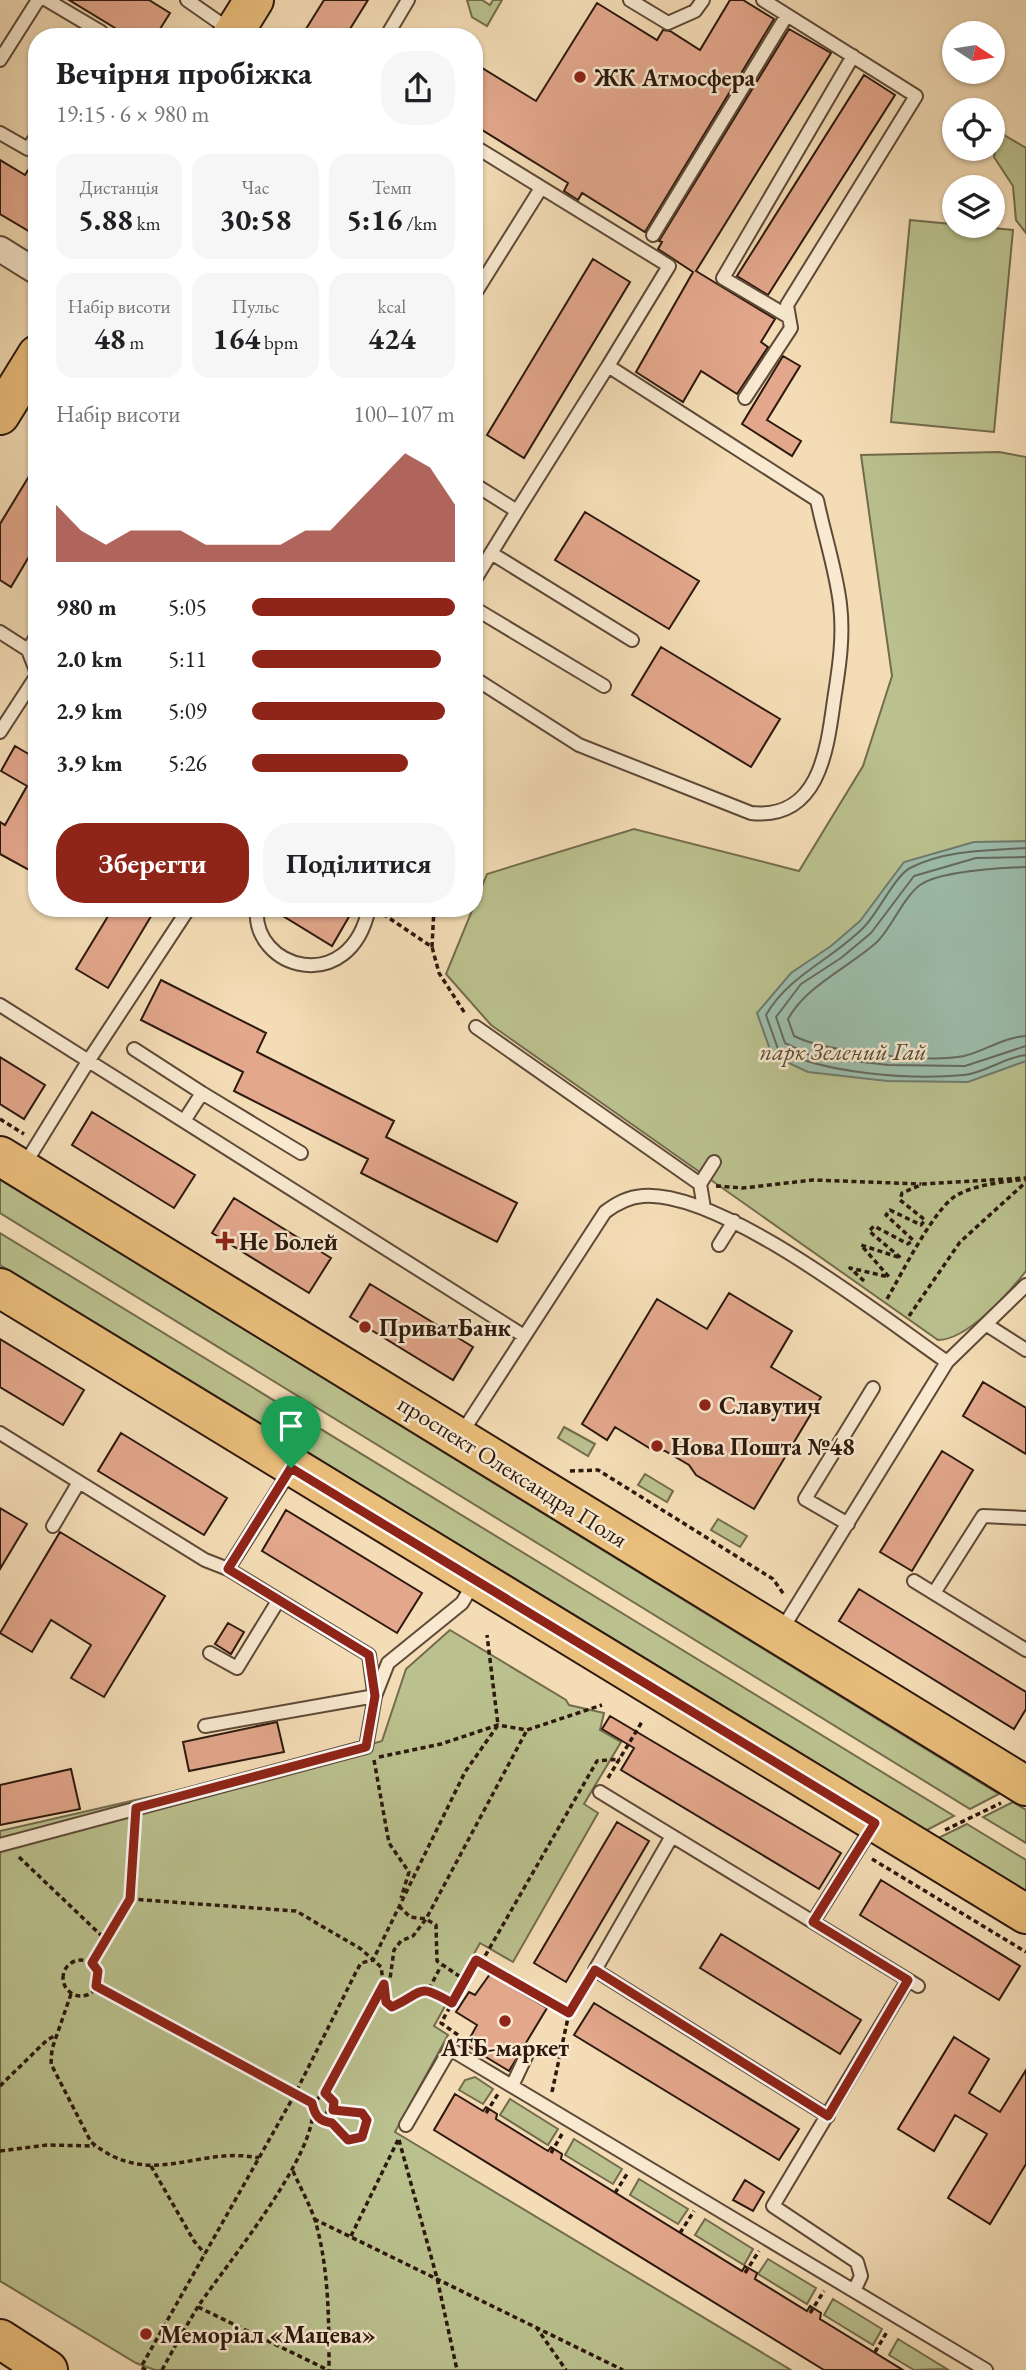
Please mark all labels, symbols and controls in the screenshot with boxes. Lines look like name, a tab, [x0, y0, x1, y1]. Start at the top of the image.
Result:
north arrow	[942, 21, 1004, 84]
map controls	[942, 21, 1005, 238]
button: share	[381, 51, 455, 125]
text: Вечірня пробіжка	[56, 52, 312, 94]
place label: ЖК Атмосфера	[593, 62, 756, 93]
marker: ЖК Атмосфера	[572, 69, 588, 85]
button: locate	[942, 98, 1005, 161]
text: 19:15 · 6 × 980 m	[56, 99, 209, 129]
text: Дистанція	[79, 175, 159, 200]
text: Час	[241, 175, 270, 200]
text: Темп	[372, 175, 412, 200]
button: layers	[942, 175, 1005, 238]
text: 5.88	[78, 200, 133, 239]
text: 30:58	[220, 200, 291, 239]
text: 5:16	[346, 200, 402, 239]
text: km	[133, 211, 160, 236]
text: /km	[402, 211, 437, 236]
text: Набір висоти	[68, 294, 171, 319]
text: Пульс	[231, 294, 280, 319]
text: kcal	[378, 294, 406, 319]
text: 48	[94, 319, 126, 358]
text: 164	[213, 319, 260, 358]
text: 424	[368, 319, 416, 358]
text: m	[126, 330, 144, 355]
text: bpm	[260, 330, 298, 355]
text: Набір висоти	[56, 399, 180, 429]
text: 100–107 m	[354, 399, 455, 429]
text: 980 m	[56, 592, 117, 622]
text: 5:05	[168, 592, 207, 622]
text: 2.0 km	[56, 644, 123, 674]
text: 5:11	[168, 644, 207, 674]
text: 2.9 km	[56, 696, 123, 726]
text: 5:09	[168, 696, 207, 726]
text: 3.9 km	[56, 748, 123, 778]
text: 5:26	[168, 748, 207, 778]
button: Зберегти	[56, 823, 249, 903]
button: Поділитися	[263, 823, 455, 903]
park label: парк Зелений Гай	[760, 1036, 926, 1067]
place label: Не Болей	[239, 1226, 338, 1257]
marker: Не Болей	[217, 1233, 233, 1249]
place label: ПриватБанк	[379, 1312, 512, 1343]
marker: ПриватБанк	[357, 1319, 373, 1335]
street label: проспект Олександра Поля	[392, 1388, 634, 1555]
place label: Славутич	[719, 1390, 821, 1422]
pin	[261, 1396, 321, 1468]
marker: Славутич	[697, 1397, 713, 1413]
icon: arrive	[272, 1407, 310, 1445]
place label: Нова Пошта №48	[671, 1431, 855, 1462]
marker: Нова Пошта №48	[649, 1438, 665, 1454]
marker: АТБ-маркет	[497, 2013, 513, 2029]
place label: АТБ-маркет	[440, 2032, 569, 2063]
place label: Меморіал «Мацева»	[160, 2319, 376, 2350]
marker: Меморіал «Мацева»	[138, 2326, 154, 2342]

